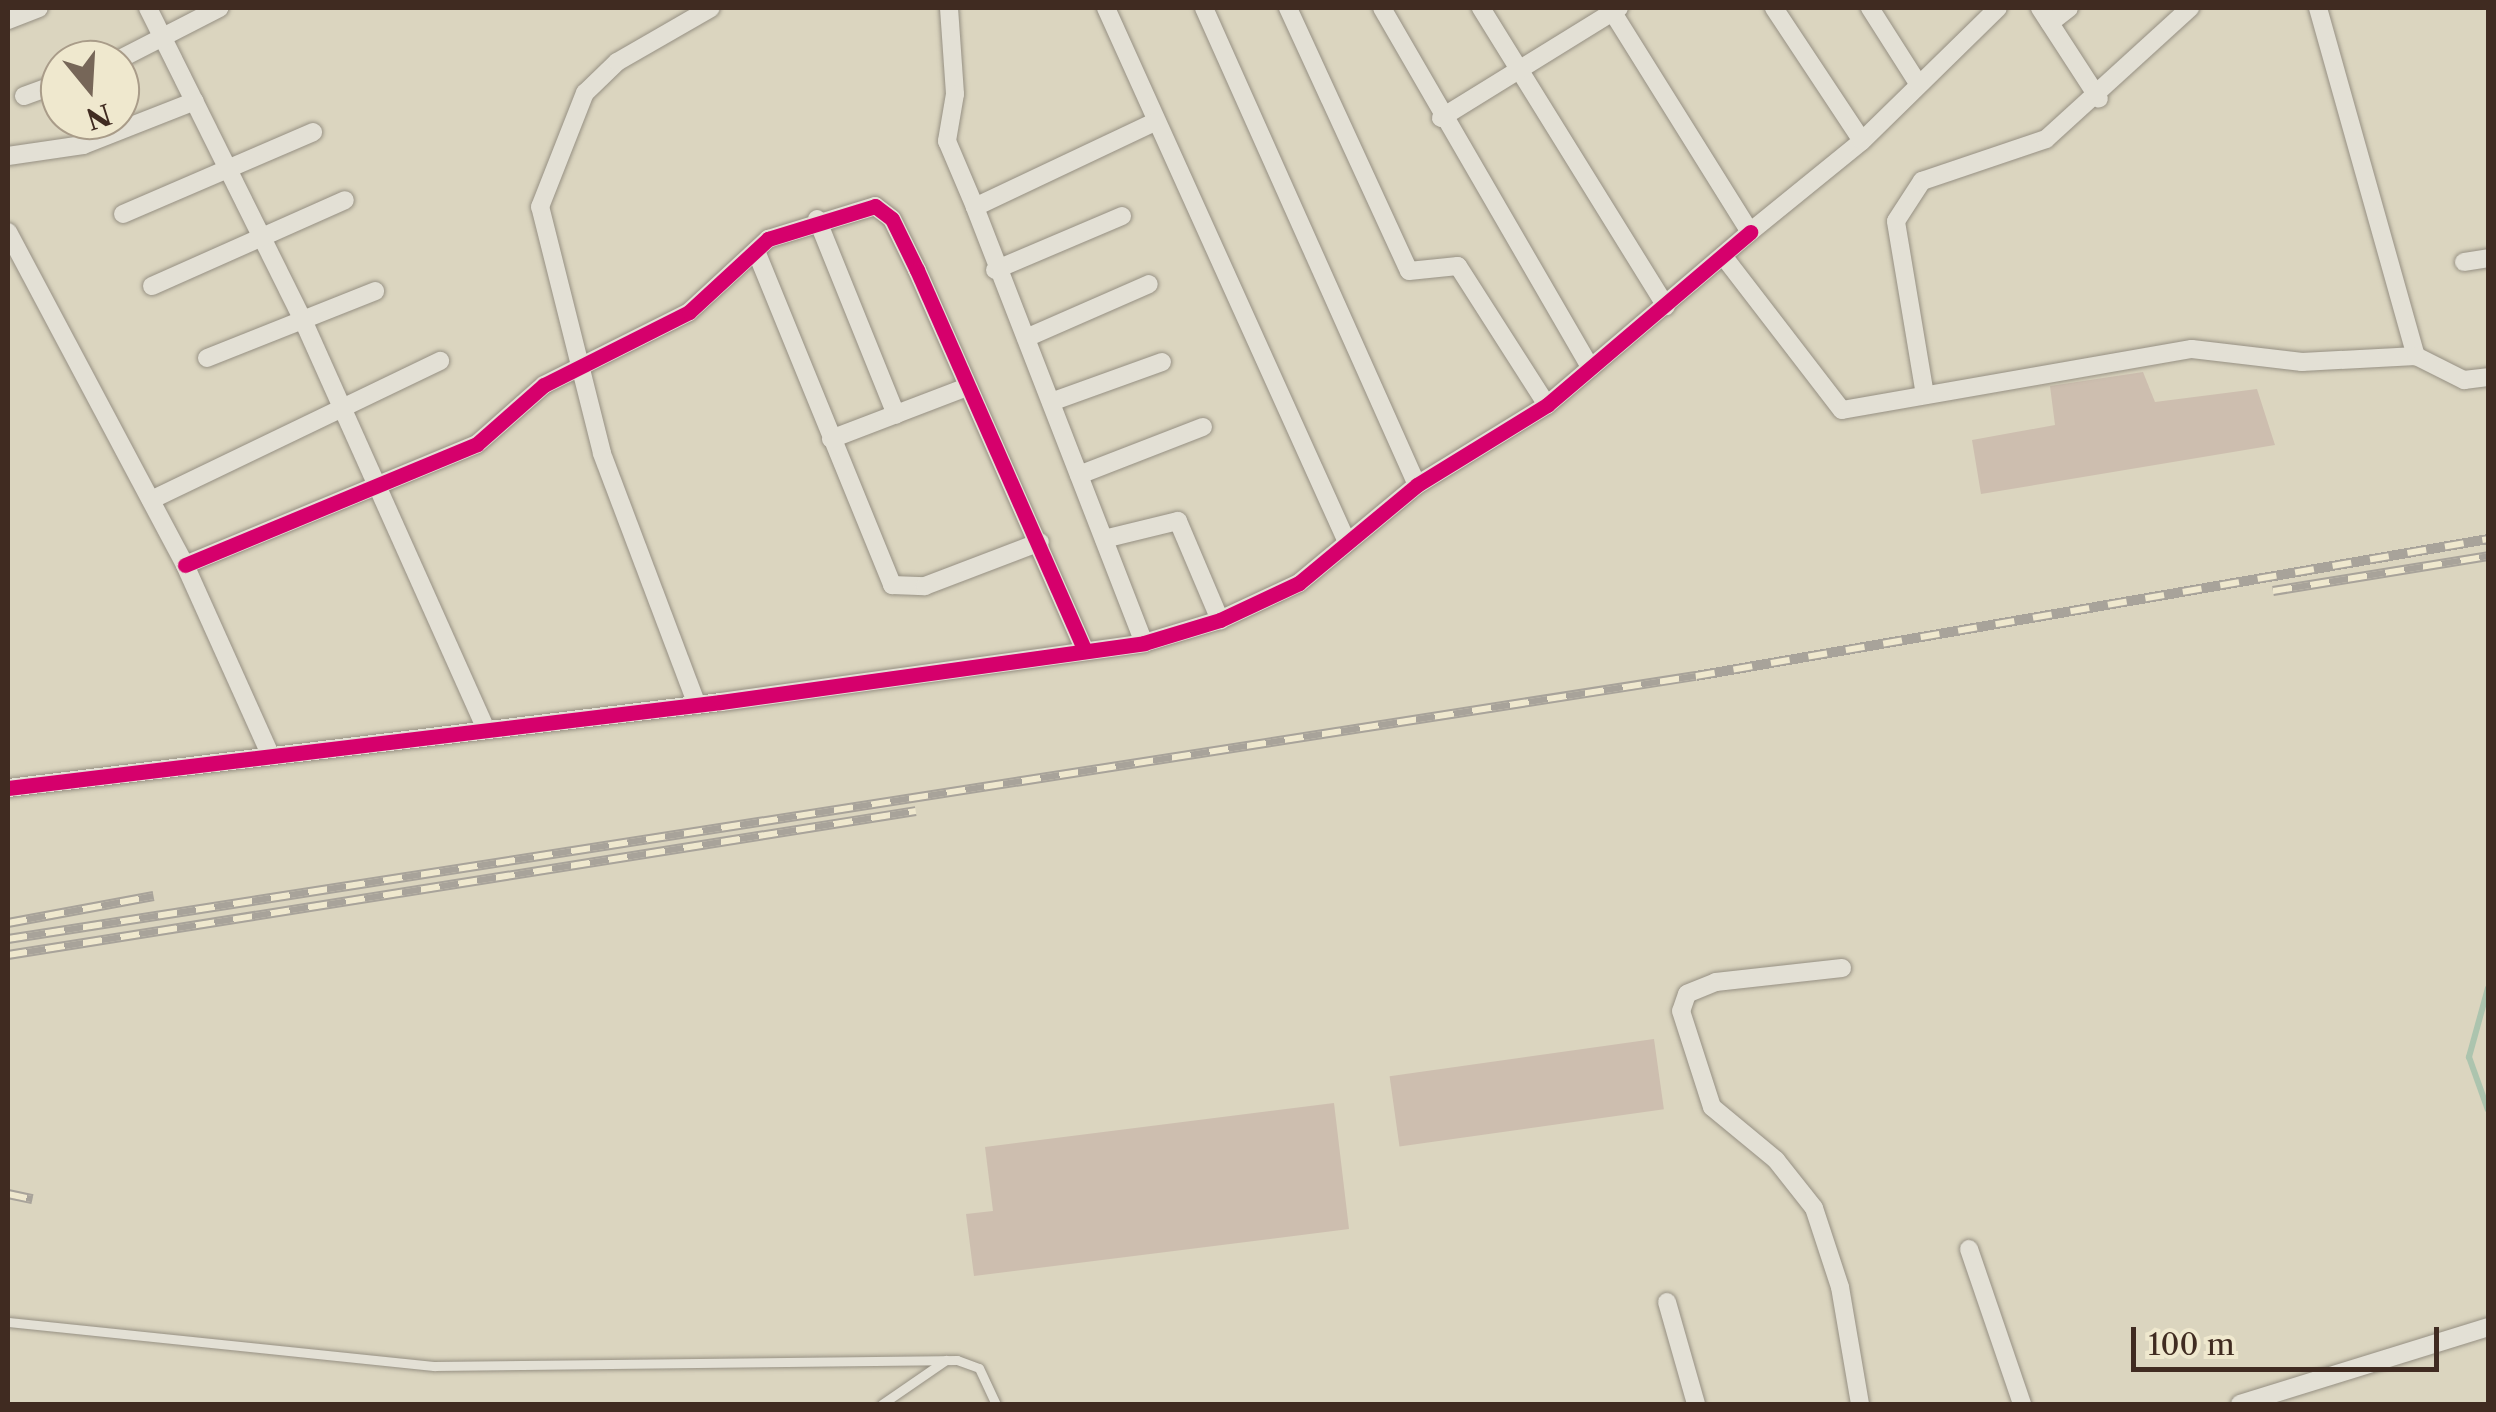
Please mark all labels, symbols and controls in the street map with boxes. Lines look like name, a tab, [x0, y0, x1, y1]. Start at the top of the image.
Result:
north arrow	[40, 40, 140, 140]
text: N	[82, 97, 115, 137]
scale bar	[2136, 1307, 2444, 1369]
text: 100 m	[2148, 1326, 2235, 1363]

